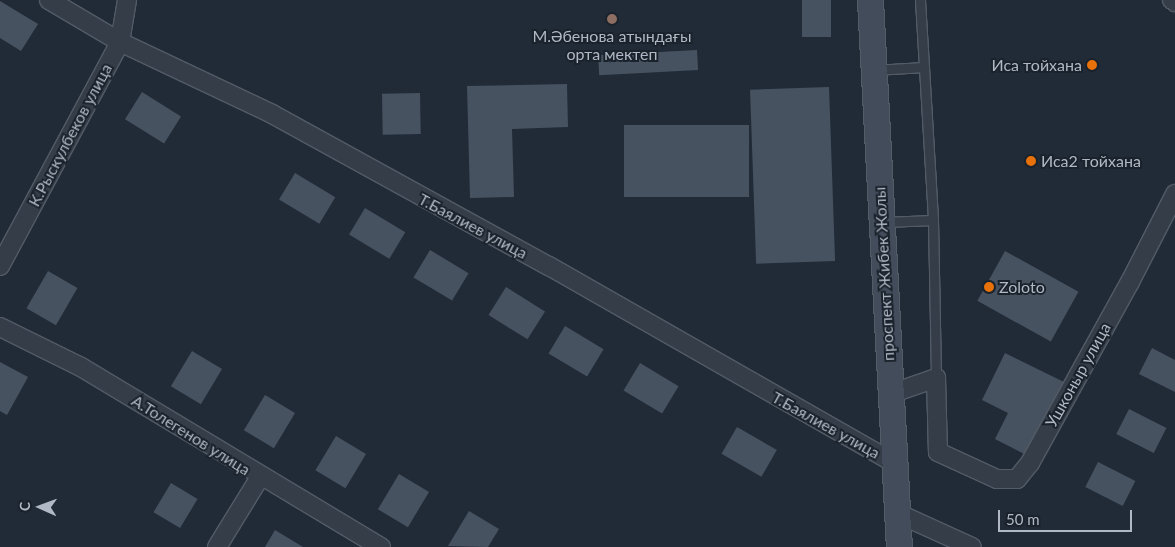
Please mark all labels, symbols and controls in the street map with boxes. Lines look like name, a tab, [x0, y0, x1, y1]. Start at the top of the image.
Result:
marker: М.Әбенова атындағы орта мектеп	[606, 13, 618, 25]
place label: М.Әбенова атындағы орта мектеп	[533, 26, 691, 64]
place label: Иса тойхана	[991, 55, 1082, 75]
marker: Иса тойхана	[1086, 59, 1098, 71]
street label: К.Рыскулбеков улица	[24, 60, 116, 210]
place label: Иса2 тойхана	[1041, 151, 1141, 171]
marker: Иса2 тойхана	[1025, 155, 1037, 167]
street label: проспект Жибек Жолы	[870, 187, 898, 361]
street label: Т.Баялиев улица	[415, 189, 531, 263]
place label: Zoloto	[999, 277, 1045, 297]
marker: Zoloto	[983, 281, 995, 293]
street label: Ушконыр улица	[1041, 319, 1115, 431]
street label: Т.Баялиев улица	[769, 387, 883, 463]
street label: А.Толегенов улица	[128, 391, 254, 479]
north arrow	[15, 482, 65, 532]
scale bar	[1000, 500, 1134, 532]
text: С	[16, 502, 33, 511]
text: 50 m	[1006, 510, 1040, 528]

